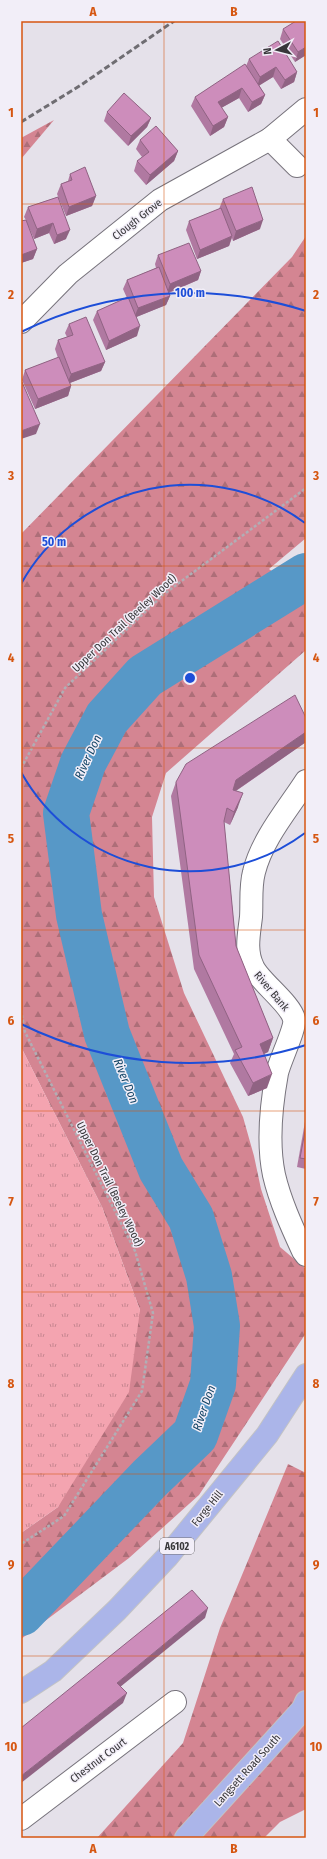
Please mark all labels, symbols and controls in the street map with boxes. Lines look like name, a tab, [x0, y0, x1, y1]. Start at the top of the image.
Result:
text: A	[88, 4, 97, 19]
text: B	[230, 4, 238, 19]
north arrow	[257, 30, 297, 70]
text: N	[261, 47, 274, 55]
text: 1	[8, 105, 14, 120]
text: 1	[313, 105, 319, 120]
street label: Clough Grove	[110, 196, 165, 243]
text: 100 m	[175, 286, 205, 300]
text: 2	[7, 287, 14, 302]
text: 2	[312, 287, 319, 302]
text: 3	[7, 468, 14, 483]
text: 3	[312, 468, 319, 483]
text: 50 m	[42, 535, 66, 549]
street label: Upper Don Trail (Beeley Wood)	[70, 572, 179, 675]
text: 4	[8, 650, 15, 665]
text: 4	[313, 650, 320, 665]
centre of rings	[183, 671, 197, 685]
water label: River Don	[72, 733, 104, 781]
text: 5	[8, 831, 14, 846]
text: 5	[313, 831, 319, 846]
street label: River Bank	[251, 969, 293, 1014]
text: 6	[8, 1013, 15, 1028]
text: 6	[313, 1013, 320, 1028]
water label: River Don	[111, 1057, 141, 1105]
street label: Upper Don Trail (Beeley Wood)	[74, 1120, 145, 1249]
text: 7	[8, 1194, 14, 1209]
text: 7	[313, 1194, 319, 1209]
text: 8	[8, 1376, 15, 1391]
text: 8	[313, 1376, 320, 1391]
water label: River Don	[190, 1384, 218, 1432]
street label: Forge Hill	[189, 1488, 226, 1529]
road number: A6102	[160, 1538, 194, 1554]
text: 9	[8, 1557, 15, 1572]
text: 9	[313, 1557, 320, 1572]
street label: Langsett Road South	[212, 1732, 283, 1809]
street label: Chestnut Court	[68, 1735, 129, 1786]
text: 10	[5, 1739, 17, 1754]
text: 10	[310, 1739, 322, 1754]
text: A	[88, 1841, 97, 1856]
text: B	[230, 1841, 238, 1856]

